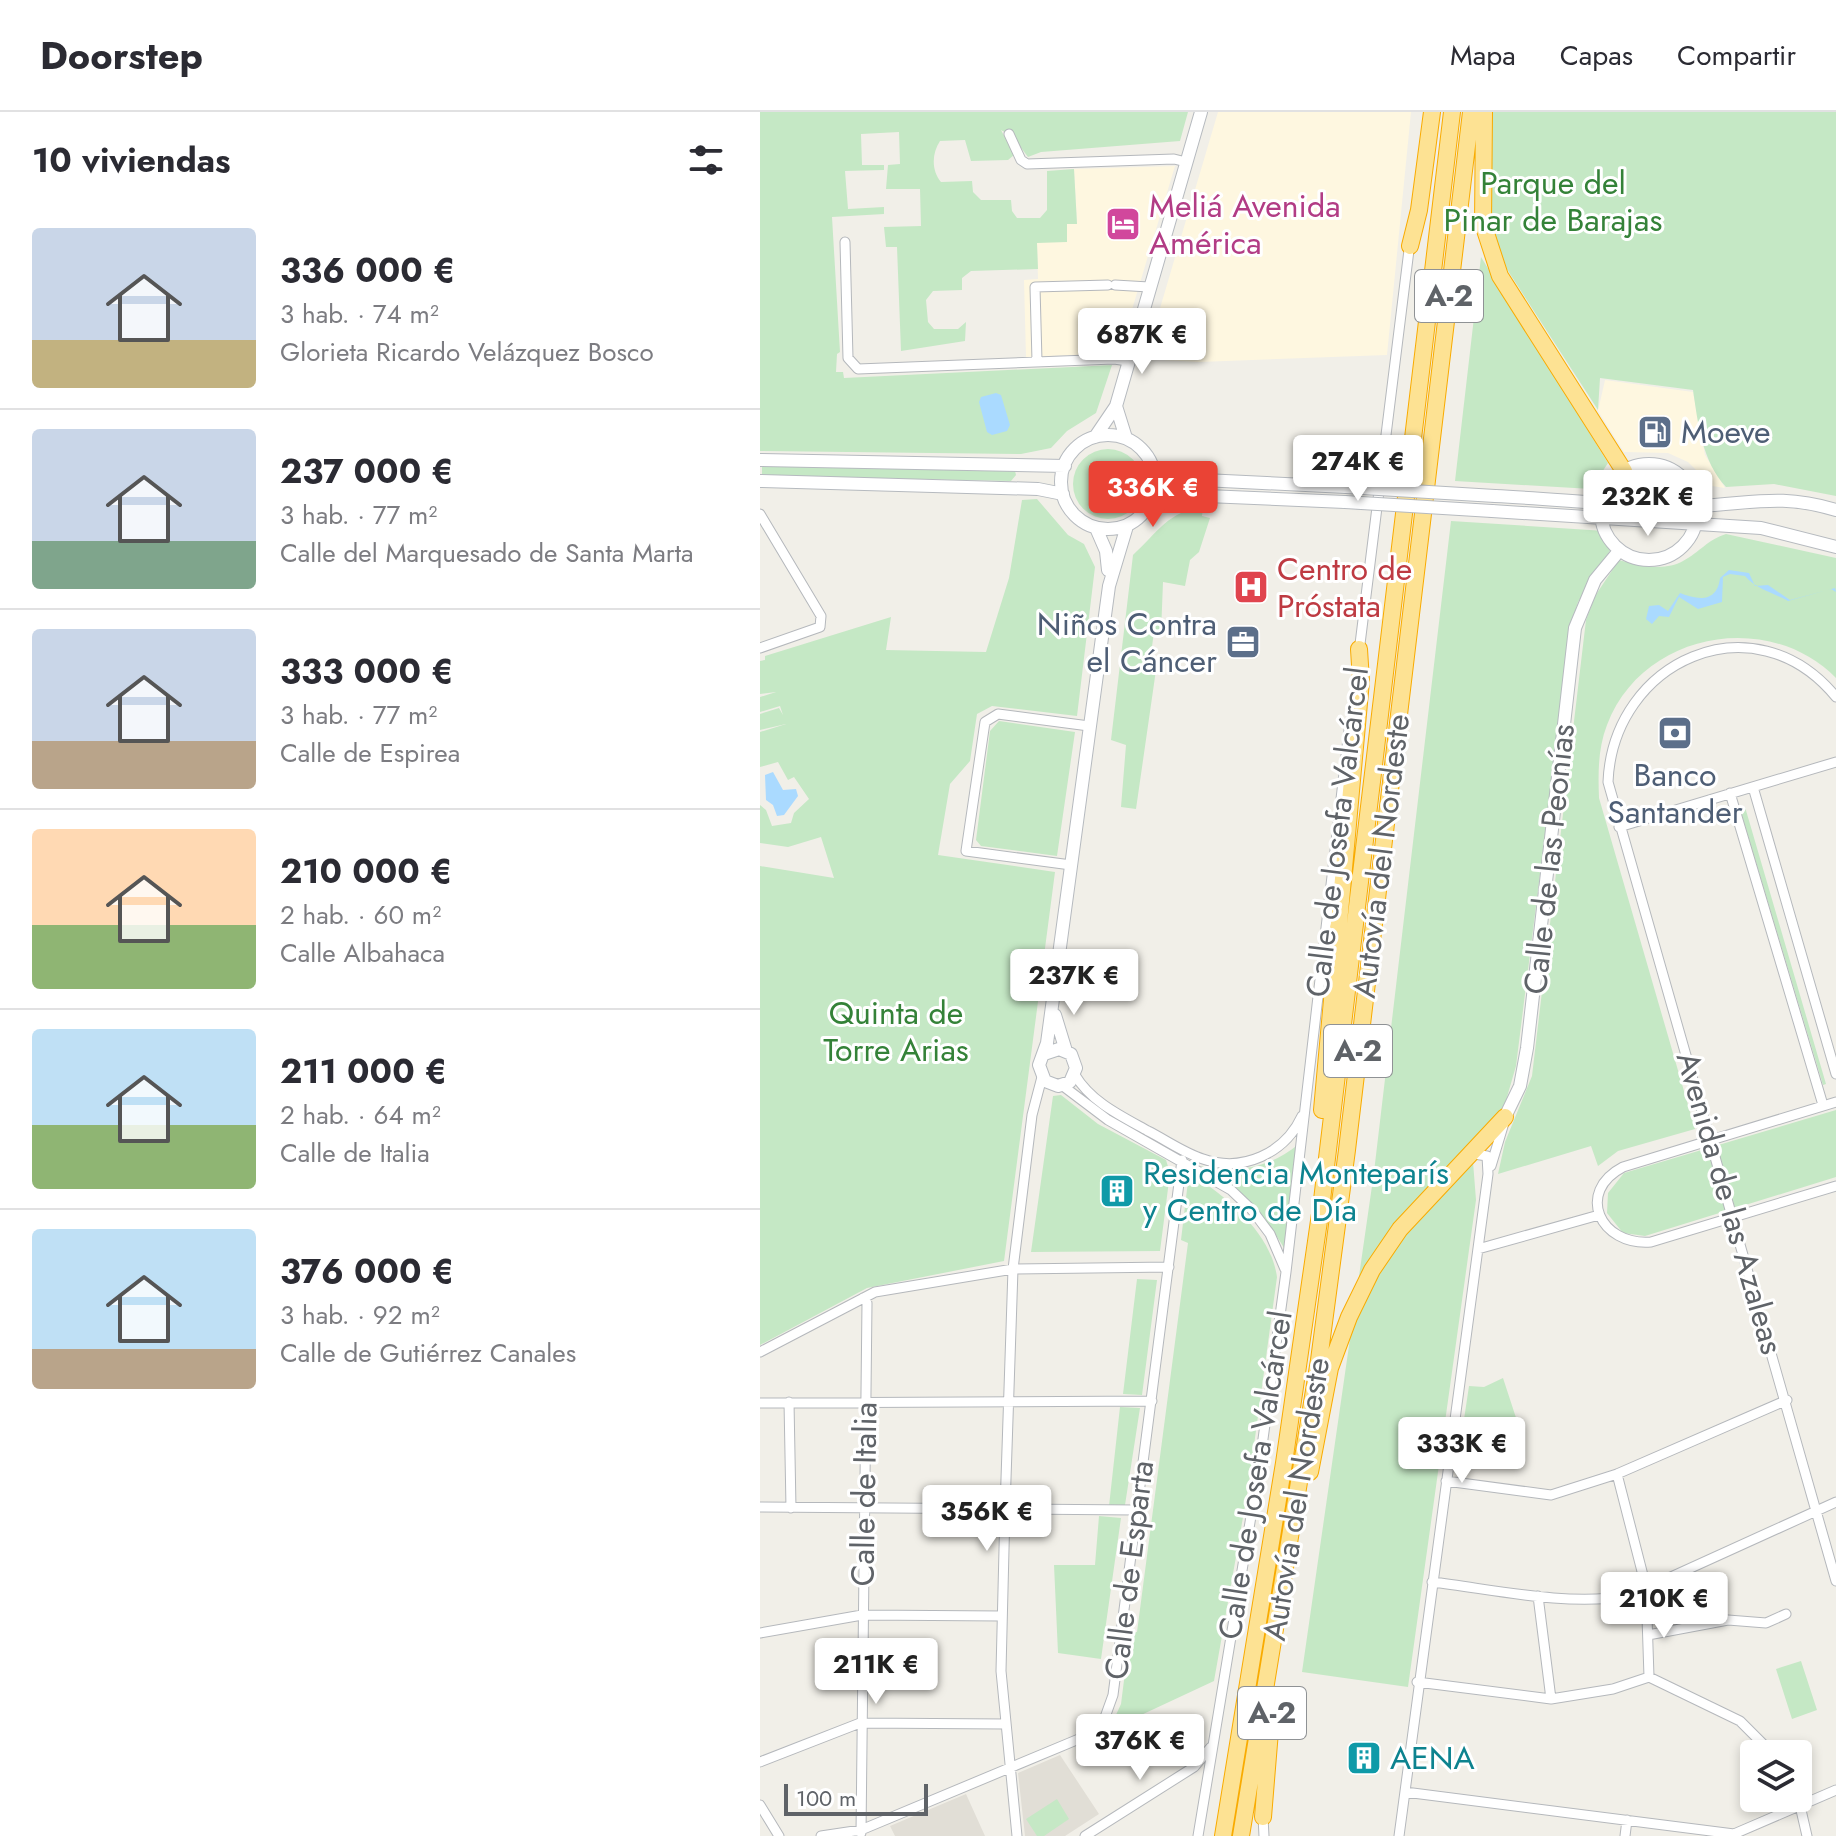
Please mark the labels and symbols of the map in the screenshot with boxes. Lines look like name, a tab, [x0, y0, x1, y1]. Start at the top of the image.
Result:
park label: Parque del Pinar de Barajas	[1444, 160, 1662, 243]
place label: Meliá Avenida América	[1149, 183, 1341, 266]
hotel icon: Meliá Avenida América	[1104, 205, 1142, 243]
road number: A-2	[1415, 270, 1483, 322]
pin: 687K €	[1077, 308, 1207, 376]
place label: Moeve	[1681, 409, 1770, 455]
fuel station icon: Moeve	[1636, 413, 1674, 451]
pin: 274K €	[1293, 435, 1423, 503]
pin: 336K €	[1088, 461, 1218, 529]
pin: 232K €	[1583, 470, 1713, 538]
place label: Centro de Próstata	[1277, 546, 1412, 629]
hospital icon: Centro de Próstata	[1232, 568, 1270, 606]
place label: Niños Contra el Cáncer	[1037, 601, 1217, 684]
office icon: Niños Contra el Cáncer	[1224, 623, 1262, 661]
street label: Calle de Josefa Valcárcel	[1294, 664, 1380, 1000]
street label: Autovía del Nordeste	[1341, 711, 1421, 1001]
bank icon: Banco Santander	[1656, 714, 1694, 752]
street label: Calle de las Peonías	[1512, 722, 1586, 996]
place label: Banco Santander	[1607, 752, 1743, 835]
pin: 237K €	[1009, 949, 1139, 1017]
park label: Quinta de Torre Arias	[823, 990, 969, 1073]
road number: A-2	[1324, 1025, 1392, 1077]
street label: Avenida de las Azaleas	[1665, 1046, 1795, 1360]
place label: Residencia Monteparís y Centro de Día	[1143, 1150, 1449, 1233]
building icon: Residencia Monteparís y Centro de Día	[1098, 1172, 1136, 1210]
street label: Calle de Josefa Valcárcel	[1206, 1307, 1304, 1643]
street label: Autovía del Nordeste	[1251, 1354, 1341, 1644]
street label: Calle de Italia	[839, 1401, 889, 1587]
pin: 333K €	[1397, 1417, 1527, 1485]
street label: Calle de Esparta	[1093, 1458, 1165, 1682]
pin: 356K €	[922, 1485, 1052, 1553]
pin: 210K €	[1599, 1572, 1729, 1640]
pin: 211K €	[811, 1638, 941, 1706]
road number: A-2	[1238, 1687, 1306, 1739]
pin: 376K €	[1075, 1714, 1205, 1782]
place label: AENA	[1390, 1735, 1475, 1781]
building icon: AENA	[1345, 1739, 1383, 1777]
scale bar	[784, 1780, 928, 1816]

